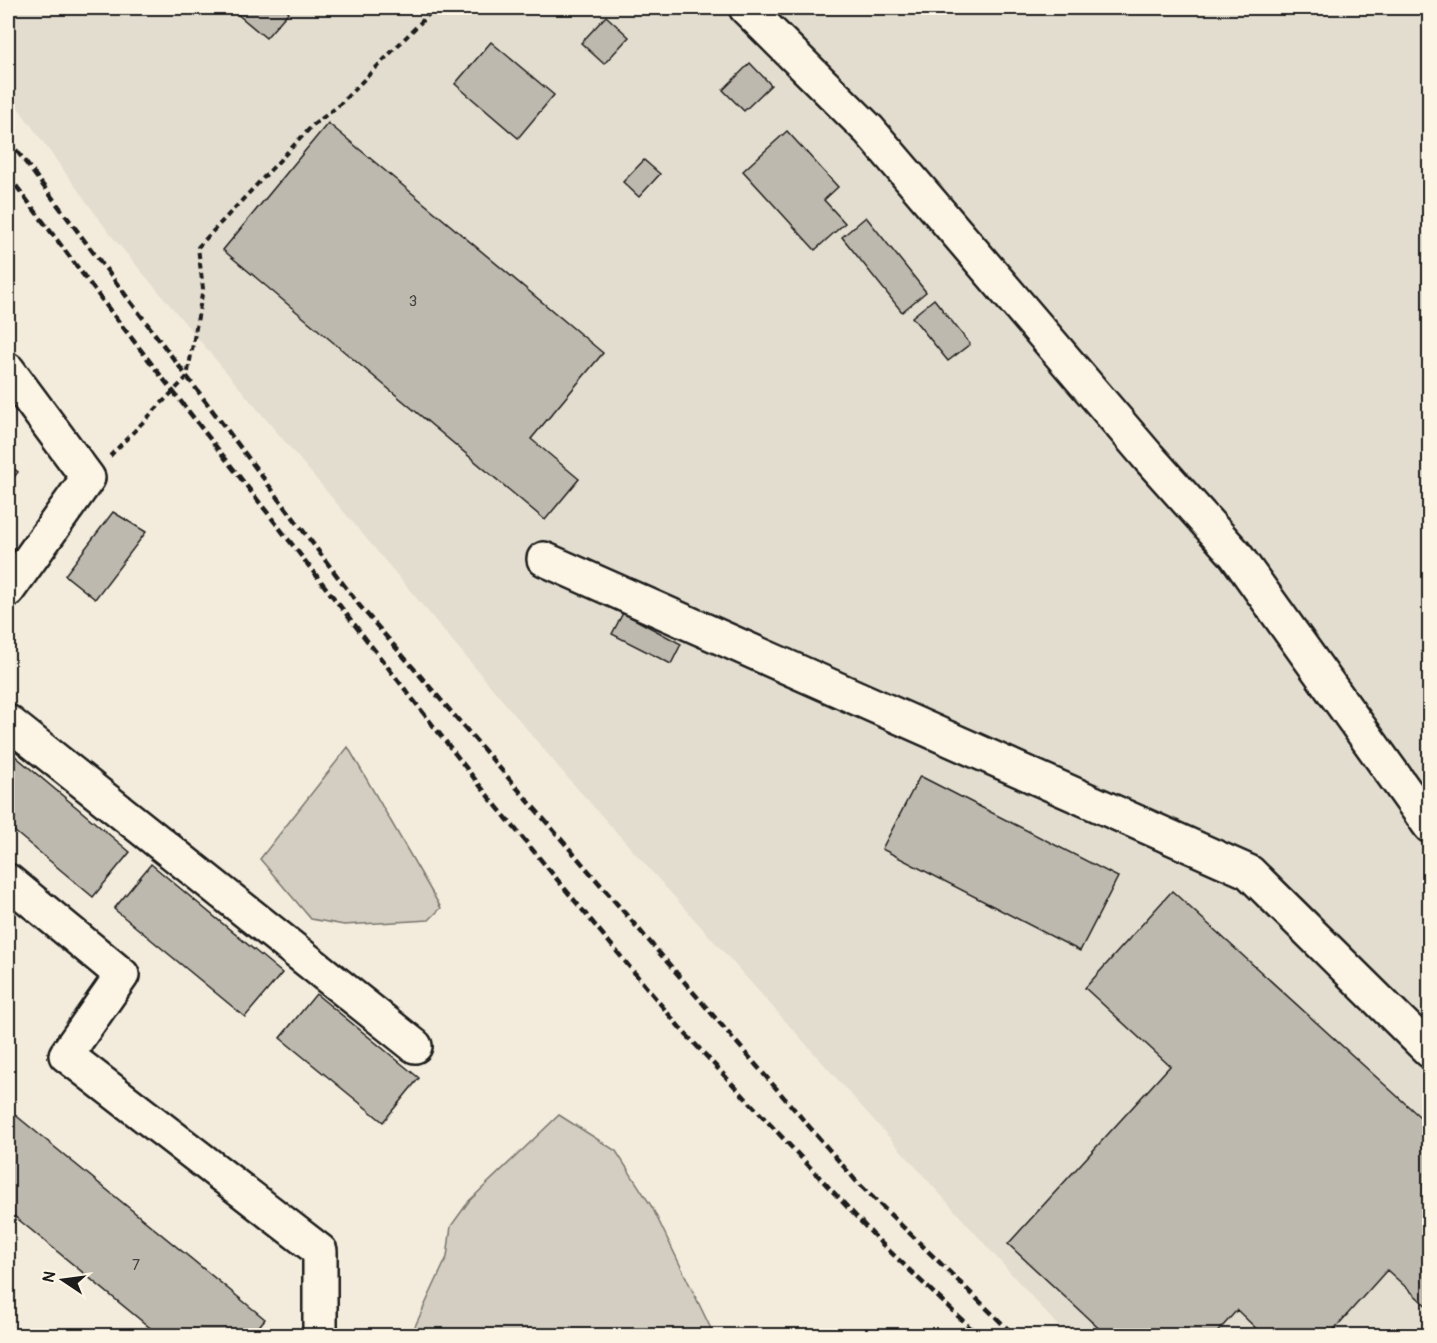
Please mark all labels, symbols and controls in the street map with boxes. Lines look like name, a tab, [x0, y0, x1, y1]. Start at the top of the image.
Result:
house number: 3	[409, 292, 417, 311]
north arrow	[33, 1250, 93, 1310]
house number: 7	[132, 1256, 140, 1275]
text: N	[38, 1269, 60, 1284]

